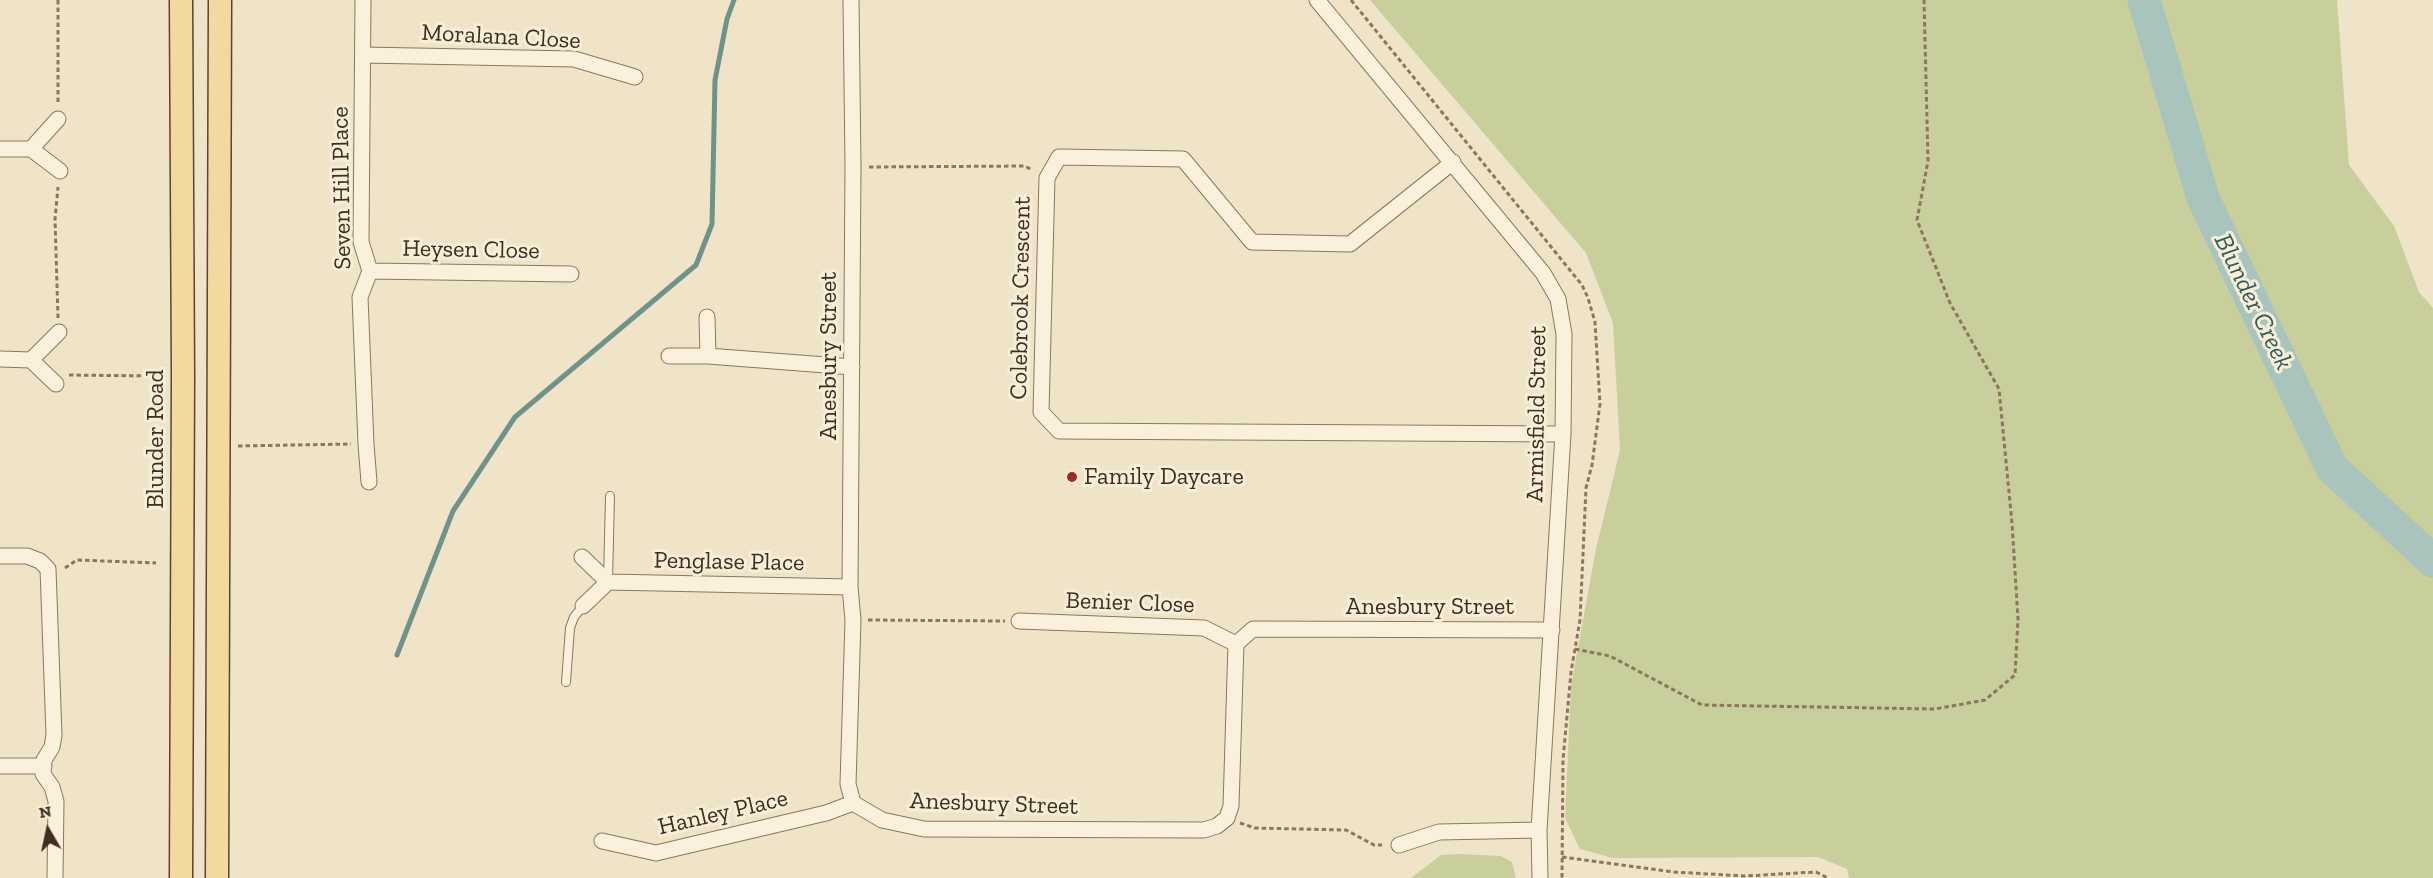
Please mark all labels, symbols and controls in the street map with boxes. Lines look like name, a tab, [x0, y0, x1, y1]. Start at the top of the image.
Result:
street label: Moralana Close	[421, 18, 581, 56]
street label: Seven Hill Place	[326, 106, 358, 270]
street label: Colebrook Crescent	[1005, 196, 1037, 400]
water label: Blunder Creek	[2207, 229, 2299, 375]
street label: Heysen Close	[402, 234, 540, 266]
street label: Anesbury Street	[815, 272, 843, 440]
street label: Armisfield Street	[1521, 325, 1553, 503]
street label: Blunder Road	[142, 369, 170, 509]
place label: Family Daycare	[1084, 463, 1244, 491]
marker: Family Daycare	[1065, 470, 1079, 484]
street label: Penglase Place	[653, 546, 805, 578]
street label: Benier Close	[1065, 586, 1195, 620]
street label: Anesbury Street	[1346, 593, 1514, 621]
street label: Hanley Place	[655, 784, 791, 842]
street label: Anesbury Street	[909, 787, 1079, 821]
north arrow	[18, 800, 78, 860]
text: N	[38, 801, 53, 822]

